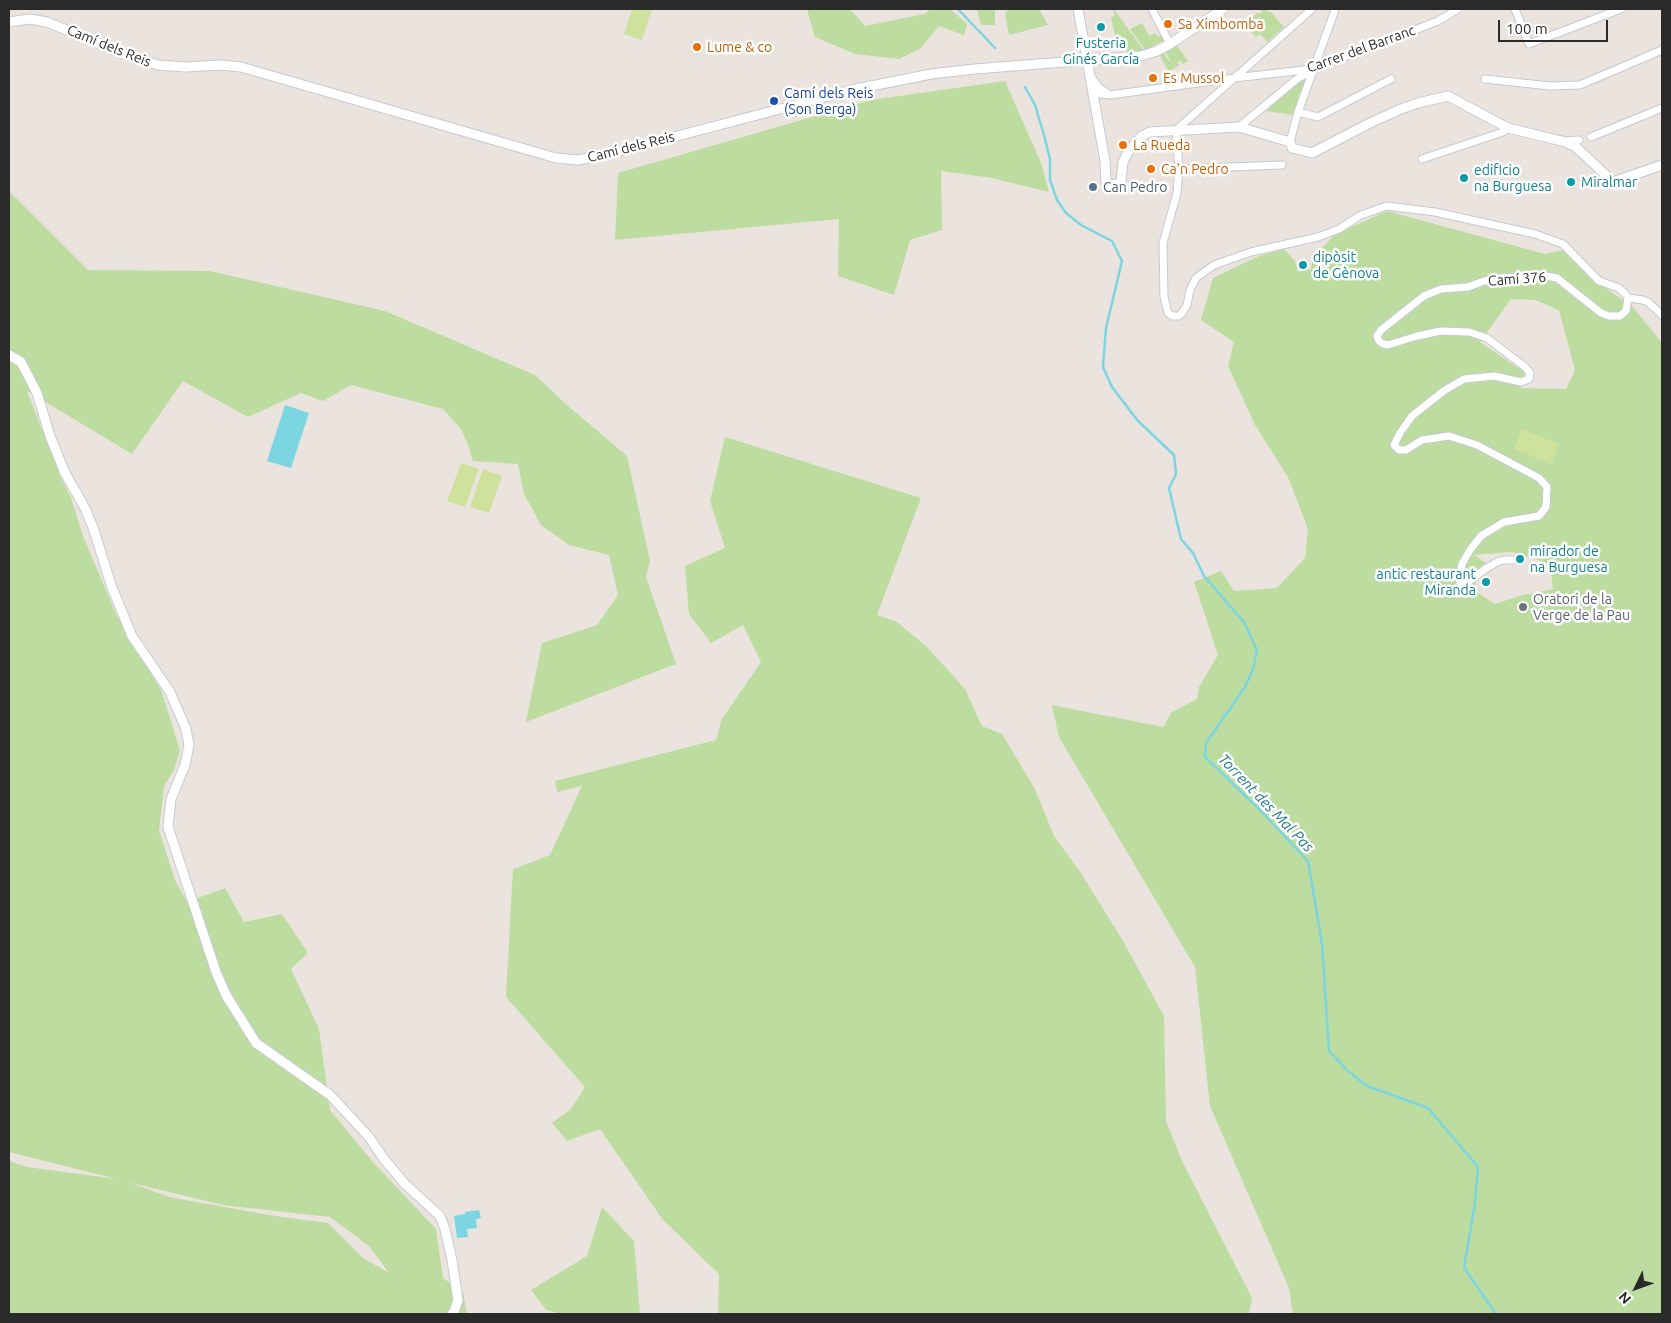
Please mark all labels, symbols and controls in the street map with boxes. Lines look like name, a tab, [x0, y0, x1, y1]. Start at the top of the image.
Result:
scale bar	[1501, 10, 1611, 42]
place label: Sa Ximbomba	[1178, 16, 1264, 32]
marker: Sa Ximbomba	[1162, 18, 1174, 30]
text: 100 m	[1506, 20, 1548, 37]
street label: Camí dels Reis	[64, 21, 154, 71]
marker: Fusteria Ginés García	[1095, 21, 1107, 33]
street label: Carrer del Barranc	[1305, 22, 1417, 76]
place label: Fusteria Ginés García	[1063, 35, 1139, 68]
place label: Lume & co	[707, 39, 772, 55]
marker: Lume & co	[691, 41, 703, 53]
place label: Es Mussol	[1163, 70, 1224, 86]
marker: Es Mussol	[1147, 72, 1159, 84]
place label: Camí dels Reis (Son Berga)	[784, 85, 873, 118]
marker: Camí dels Reis (Son Berga)	[768, 95, 780, 107]
street label: Camí dels Reis	[586, 128, 676, 166]
place label: La Rueda	[1133, 137, 1190, 153]
marker: La Rueda	[1117, 139, 1129, 151]
place label: Ca'n Pedro	[1161, 161, 1229, 177]
place label: edificio na Burguesa	[1474, 162, 1552, 194]
marker: Ca'n Pedro	[1145, 163, 1157, 175]
marker: edificio na Burguesa	[1458, 172, 1470, 184]
place label: Miralmar	[1581, 174, 1637, 190]
marker: Miralmar	[1565, 176, 1577, 188]
place label: Can Pedro	[1103, 179, 1167, 195]
marker: Can Pedro	[1087, 181, 1099, 193]
place label: dipòsit de Gènova	[1313, 249, 1379, 282]
marker: dipòsit de Gènova	[1297, 259, 1309, 271]
street label: Camí 376	[1487, 269, 1547, 289]
place label: mirador de na Burguesa	[1530, 543, 1608, 576]
marker: mirador de na Burguesa	[1514, 553, 1526, 565]
place label: antic restaurant Miranda	[1376, 566, 1476, 598]
marker: antic restaurant Miranda	[1480, 576, 1492, 588]
place label: Oratori de la Verge de la Pau	[1533, 591, 1630, 624]
marker: Oratori de la Verge de la Pau	[1517, 601, 1529, 613]
water label: Torrent des Mal Pas	[1215, 750, 1317, 856]
north arrow	[1611, 1263, 1661, 1313]
text: N	[1615, 1289, 1634, 1307]

